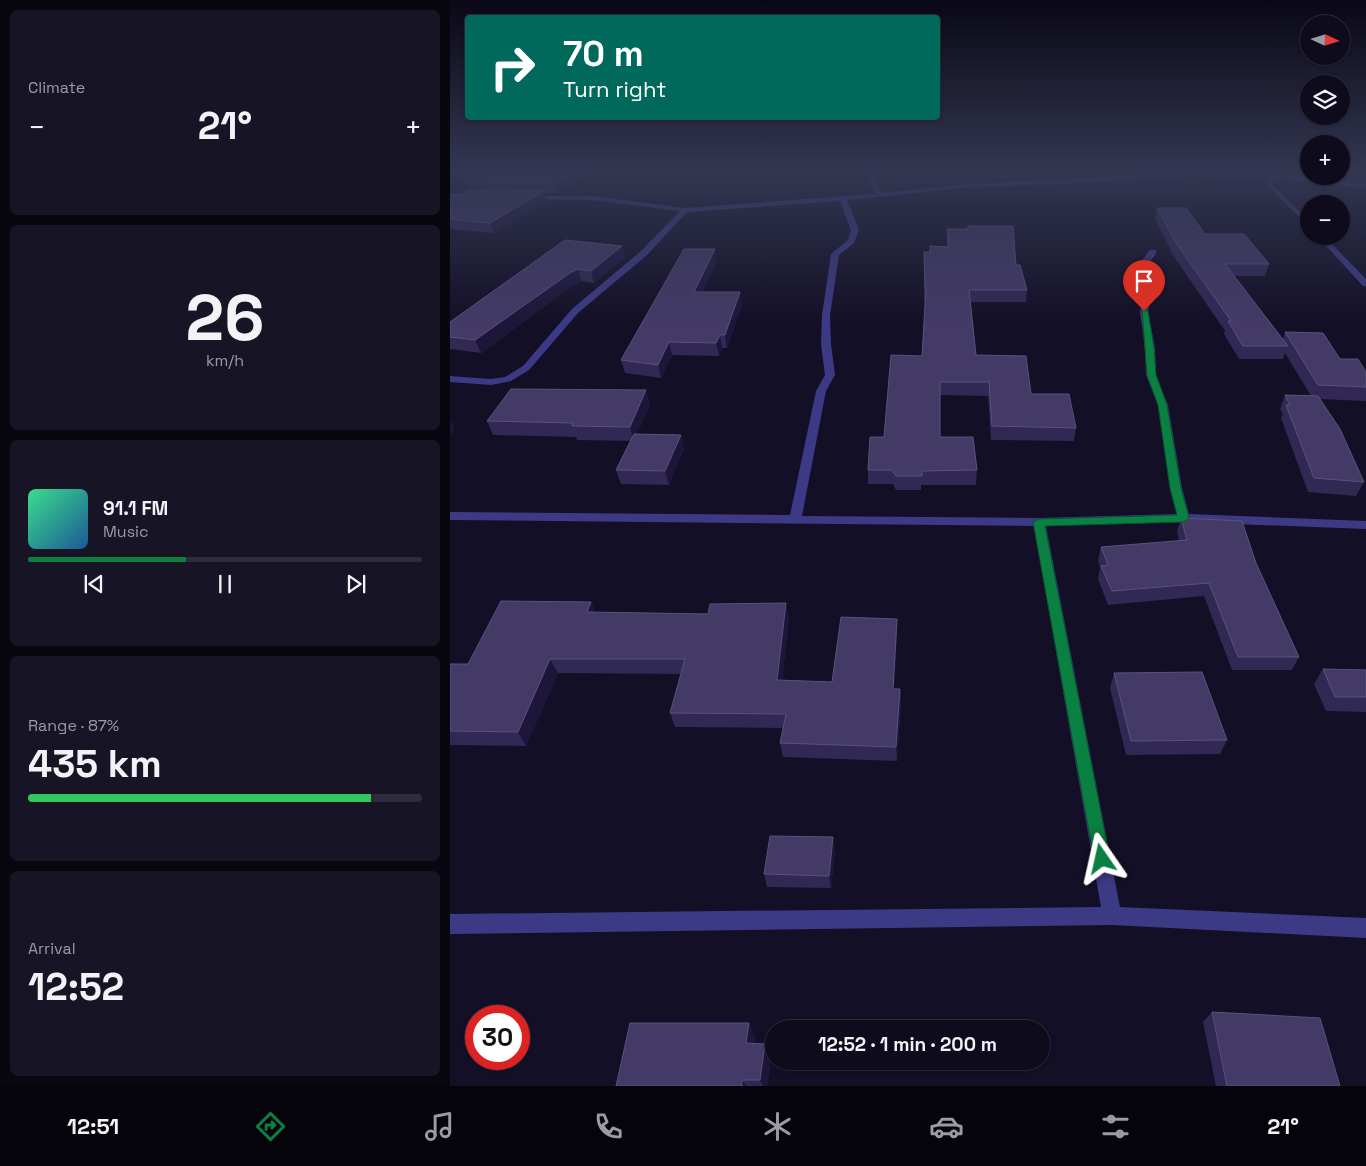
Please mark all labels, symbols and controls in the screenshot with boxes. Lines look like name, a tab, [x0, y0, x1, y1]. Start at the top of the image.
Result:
north arrow	[1300, 15, 1350, 65]
map controls	[1300, 15, 1350, 245]
text: 70 m	[563, 32, 644, 76]
icon: right	[480, 35, 545, 100]
text: Turn right	[563, 75, 666, 103]
button: layers	[1300, 75, 1350, 125]
text: Climate	[28, 77, 85, 98]
text: 21°	[198, 102, 252, 150]
text: −	[28, 109, 45, 145]
text: +	[405, 109, 422, 145]
button: +	[1300, 135, 1350, 185]
button: −	[1300, 195, 1350, 245]
pin	[1123, 260, 1165, 311]
icon: arrive	[1130, 267, 1158, 295]
text: 26	[186, 276, 264, 359]
text: km/h	[206, 350, 244, 371]
text: 91.1 FM	[103, 496, 168, 521]
text: Music	[103, 521, 149, 542]
icon: previous	[80, 570, 108, 598]
icon: pause	[211, 570, 239, 598]
icon: next	[342, 570, 370, 598]
text: Range · 87%	[28, 715, 119, 736]
text: 435 km	[28, 740, 162, 788]
position arrow	[1075, 832, 1127, 884]
text: Arrival	[28, 938, 76, 959]
text: 12:52	[28, 963, 124, 1011]
speed limit sign: 30	[465, 1005, 530, 1070]
text: 12:52 · 1 min · 200 m	[818, 1032, 997, 1057]
icon: directions	[253, 1109, 288, 1144]
icon: music	[422, 1109, 457, 1144]
icon: phone	[591, 1109, 626, 1144]
icon: climate	[760, 1109, 795, 1144]
icon: car	[929, 1109, 964, 1144]
icon: filters	[1098, 1109, 1133, 1144]
text: 12:51	[67, 1112, 119, 1140]
text: 21°	[1267, 1112, 1299, 1140]

